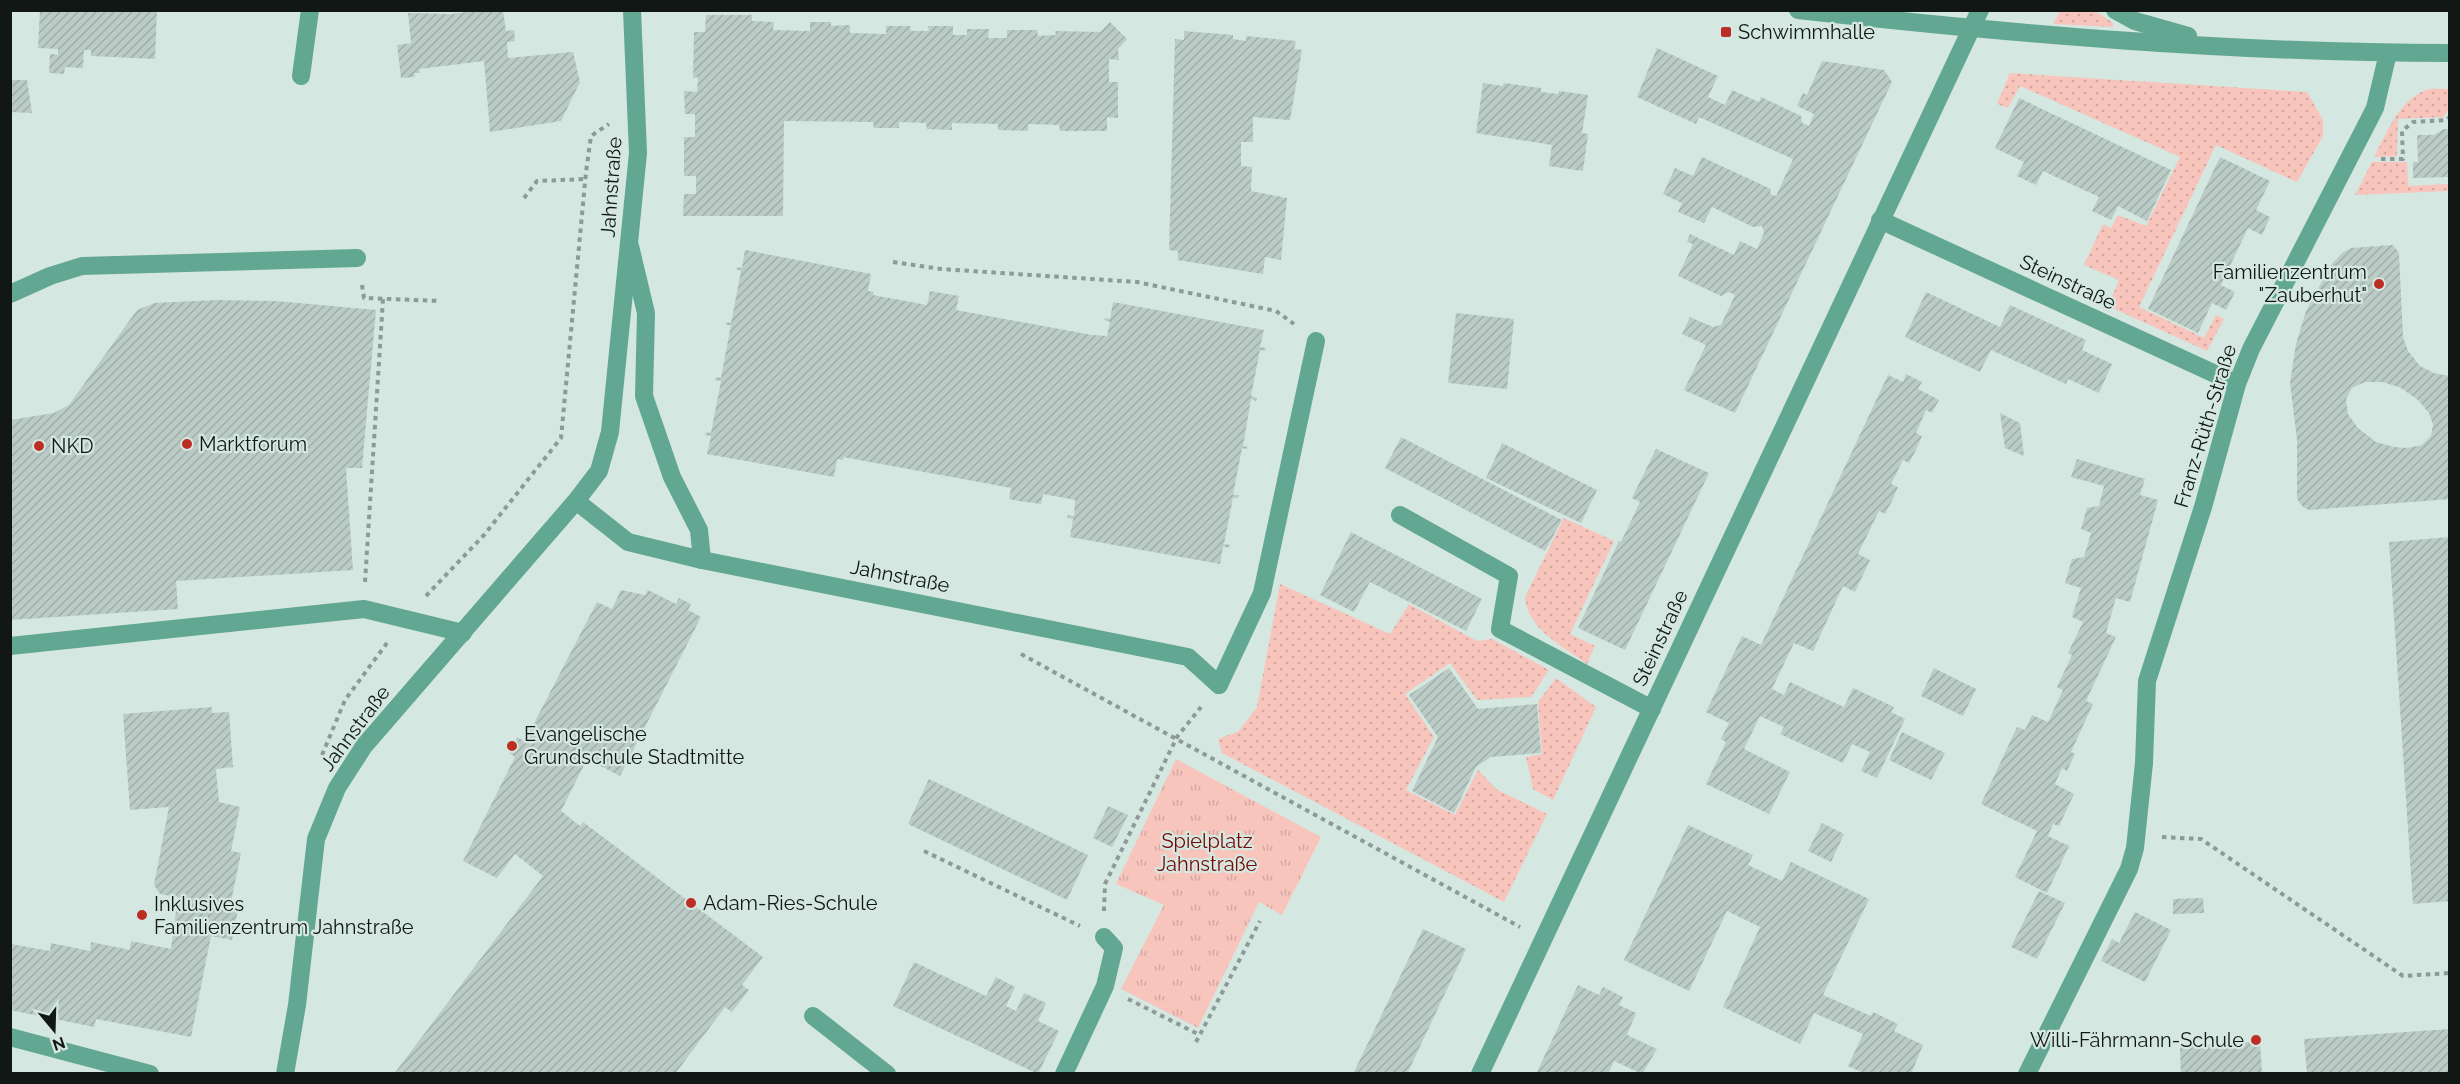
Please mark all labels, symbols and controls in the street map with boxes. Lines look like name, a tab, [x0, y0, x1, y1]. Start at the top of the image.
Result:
place label: Schwimmhalle	[1738, 20, 1875, 44]
marker: Schwimmhalle	[1719, 25, 1733, 39]
street label: Jahnstraße	[596, 136, 627, 238]
street label: Steinstraße	[2016, 249, 2120, 315]
place label: Familienzentrum "Zauberhut"	[2213, 260, 2367, 307]
marker: Familienzentrum "Zauberhut"	[2372, 277, 2386, 291]
street label: Franz-Rüth-Straße	[2169, 341, 2241, 510]
place label: Marktforum	[199, 432, 307, 456]
place label: NKD	[51, 434, 94, 458]
marker: Marktforum	[180, 437, 194, 451]
marker: NKD	[32, 439, 46, 453]
street label: Jahnstraße	[848, 555, 952, 597]
street label: Steinstraße	[1627, 586, 1693, 690]
street label: Jahnstraße	[315, 680, 395, 775]
place label: Evangelische Grundschule Stadtmitte	[524, 722, 744, 769]
marker: Evangelische Grundschule Stadtmitte	[505, 739, 519, 753]
park label: Spielplatz Jahnstraße	[1157, 829, 1258, 876]
place label: Adam-Ries-Schule	[703, 891, 878, 915]
place label: Inklusives Familienzentrum Jahnstraße	[154, 892, 414, 939]
marker: Adam-Ries-Schule	[684, 896, 698, 910]
marker: Inklusives Familienzentrum Jahnstraße	[135, 908, 149, 922]
north arrow	[24, 1000, 84, 1060]
place label: Willi-Fährmann-Schule	[2030, 1028, 2244, 1052]
text: N	[50, 1033, 68, 1055]
marker: Willi-Fährmann-Schule	[2249, 1033, 2263, 1047]

